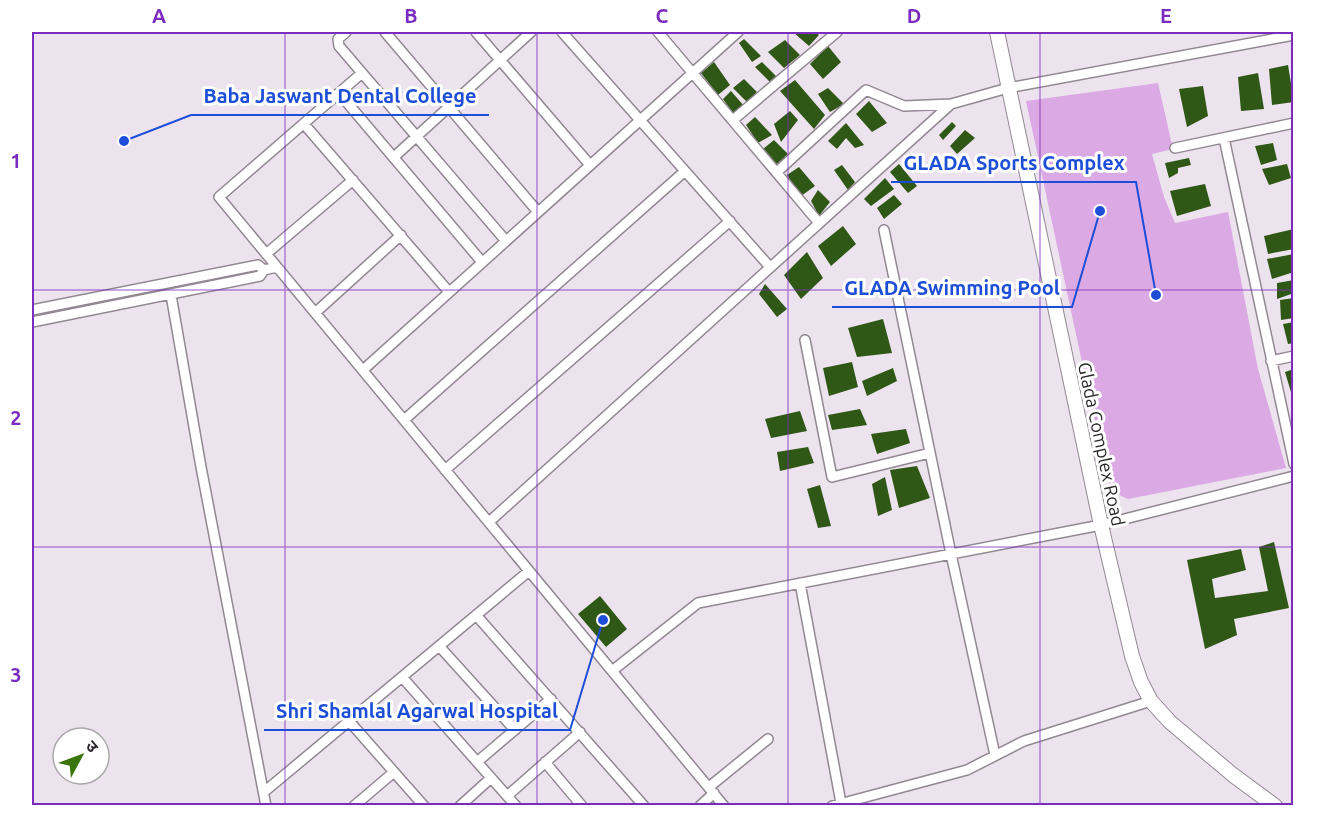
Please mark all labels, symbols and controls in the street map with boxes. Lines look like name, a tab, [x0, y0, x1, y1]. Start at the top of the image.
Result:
text: A	[152, 4, 166, 27]
text: B	[404, 4, 418, 27]
text: C	[656, 4, 669, 27]
text: D	[907, 4, 921, 27]
text: E	[1160, 4, 1172, 27]
callout: Baba Jaswant Dental College	[191, 77, 489, 115]
text: Baba Jaswant Dental College	[203, 84, 477, 107]
callout: GLADA Sports Complex	[891, 144, 1136, 182]
text: 1	[10, 149, 22, 172]
text: GLADA Sports Complex	[903, 151, 1125, 174]
callout: GLADA Swimming Pool	[832, 269, 1072, 307]
text: GLADA Swimming Pool	[844, 276, 1060, 299]
street label: Glada Complex Road	[1075, 360, 1129, 528]
text: 2	[10, 406, 22, 429]
text: 3	[10, 663, 22, 686]
callout: Shri Shamlal Agarwal Hospital	[264, 692, 570, 730]
text: Shri Shamlal Agarwal Hospital	[276, 699, 558, 722]
north arrow	[51, 726, 111, 786]
text: उ	[82, 737, 103, 756]

